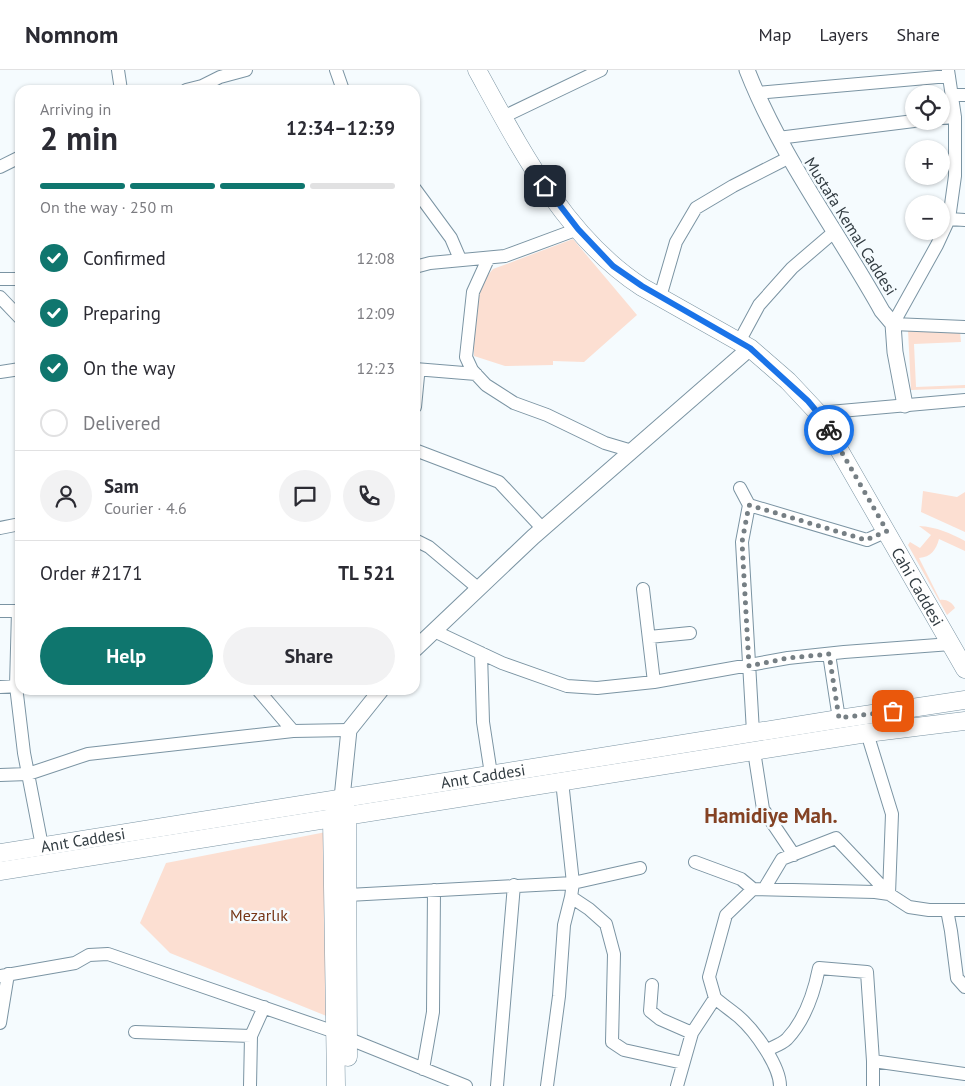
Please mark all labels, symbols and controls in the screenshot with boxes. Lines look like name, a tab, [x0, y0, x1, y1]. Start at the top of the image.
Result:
text: Nomnom	[25, 19, 118, 50]
text: Map	[759, 23, 791, 46]
text: Layers	[819, 23, 868, 46]
text: Share	[896, 23, 940, 46]
map controls	[905, 85, 950, 240]
button: locate	[905, 85, 950, 130]
text: Arriving in	[40, 99, 111, 119]
text: 12:34–12:39	[286, 116, 395, 140]
text: 2 min	[40, 117, 118, 159]
button: +	[905, 140, 950, 185]
street label: Mustafa Kemal Caddesi	[800, 153, 902, 299]
pin	[524, 165, 566, 207]
icon: home	[531, 172, 559, 200]
button: −	[905, 195, 950, 240]
text: On the way · 250 m	[40, 197, 173, 217]
icon: check	[40, 244, 68, 272]
text: Confirmed	[83, 246, 166, 270]
text: 12:08	[357, 248, 395, 268]
icon: check	[40, 299, 68, 327]
text: Preparing	[83, 301, 161, 325]
text: 12:09	[357, 303, 395, 323]
icon: check	[40, 354, 68, 382]
text: On the way	[83, 356, 175, 380]
text: 12:23	[357, 358, 395, 378]
courier	[804, 405, 854, 455]
text: Delivered	[83, 411, 161, 435]
icon: bike	[815, 416, 843, 444]
button: person	[40, 470, 92, 522]
button: chat	[279, 470, 331, 522]
button: phone	[343, 470, 395, 522]
text: Sam	[104, 474, 139, 498]
text: Courier · 4.6	[104, 498, 187, 518]
street label: Cahi Caddesi	[887, 544, 948, 630]
text: Order #2171	[40, 561, 143, 585]
text: TL 521	[338, 561, 395, 585]
button: Help	[40, 627, 213, 685]
button: Share	[223, 627, 395, 685]
pin	[872, 690, 914, 732]
icon: bag	[879, 697, 907, 725]
street label: Anıt Caddesi	[439, 759, 527, 792]
district label: Hamidiye Mah.	[704, 802, 838, 829]
street label: Anıt Caddesi	[39, 823, 127, 856]
park label: Mezarlık	[230, 905, 288, 925]

